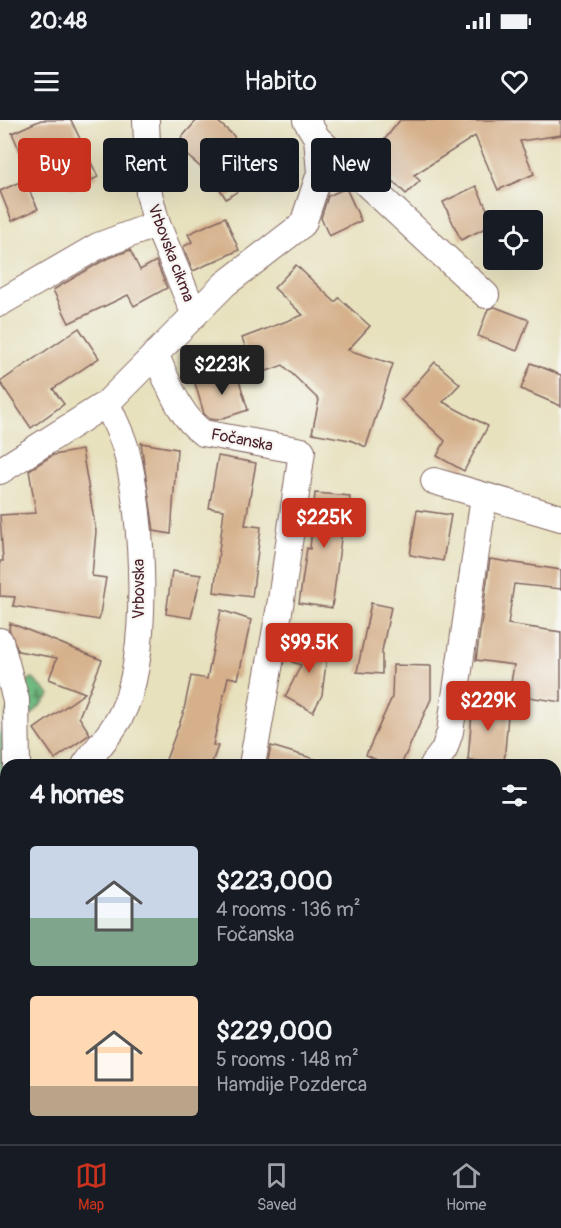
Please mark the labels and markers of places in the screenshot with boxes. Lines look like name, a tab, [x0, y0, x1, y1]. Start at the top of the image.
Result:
pin: $223K	[180, 345, 264, 396]
pin: $225K	[282, 498, 366, 549]
pin: $99.5K	[260, 623, 358, 674]
pin: $229K	[446, 681, 530, 732]

